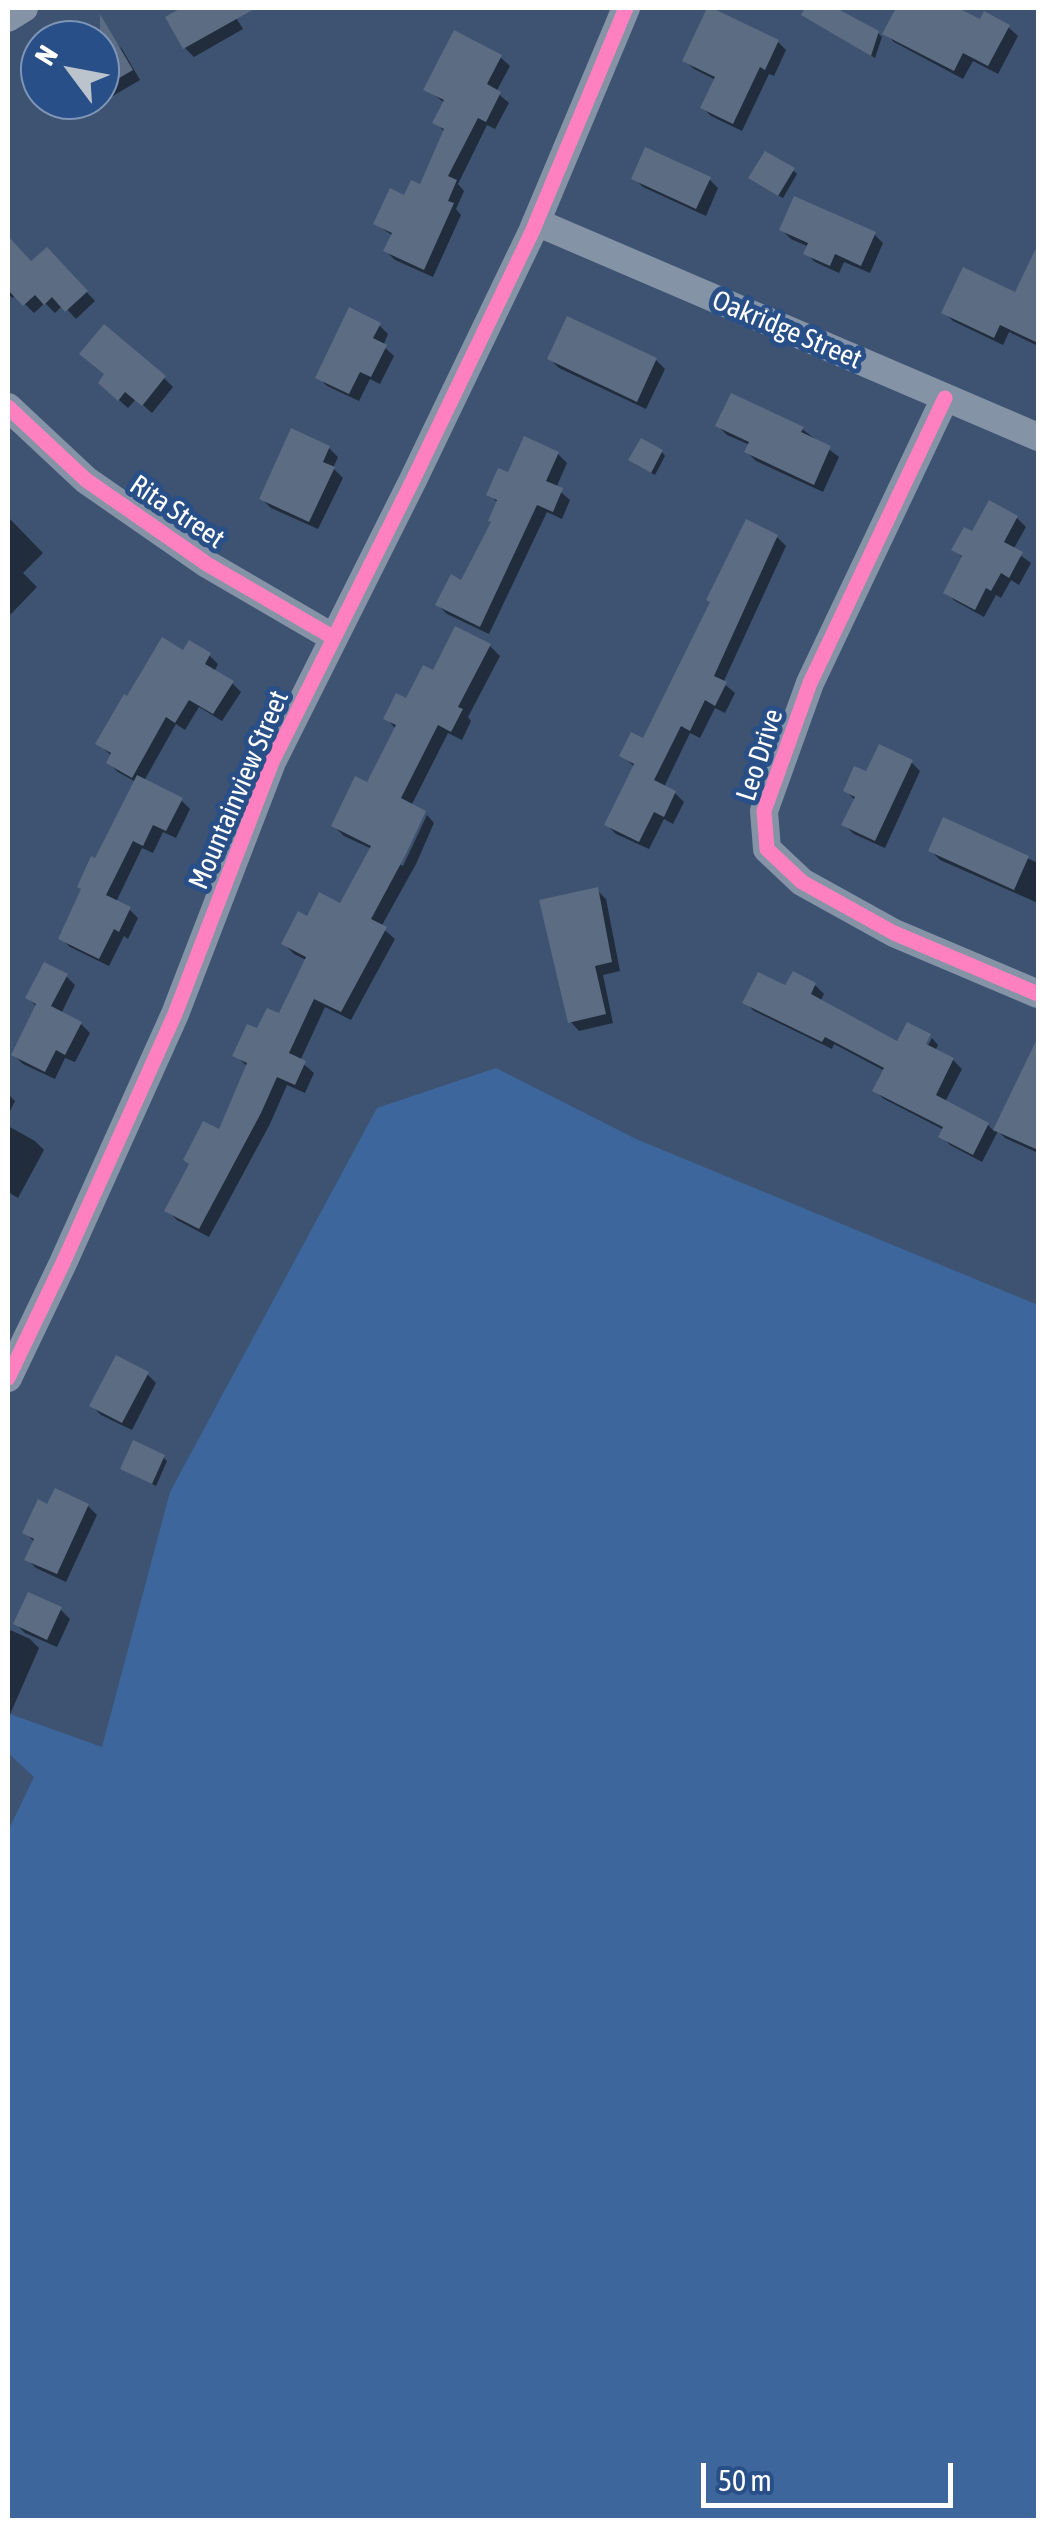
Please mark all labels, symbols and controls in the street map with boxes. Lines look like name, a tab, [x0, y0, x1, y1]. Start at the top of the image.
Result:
north arrow	[20, 20, 120, 120]
text: N	[28, 40, 64, 71]
street label: Oakridge Street	[707, 283, 867, 377]
street label: Rita Street	[123, 468, 231, 556]
street label: Mountainview Street	[182, 686, 296, 894]
street label: Leo Drive	[729, 705, 791, 805]
scale bar	[706, 2443, 958, 2505]
text: 50 m	[718, 2463, 772, 2497]

